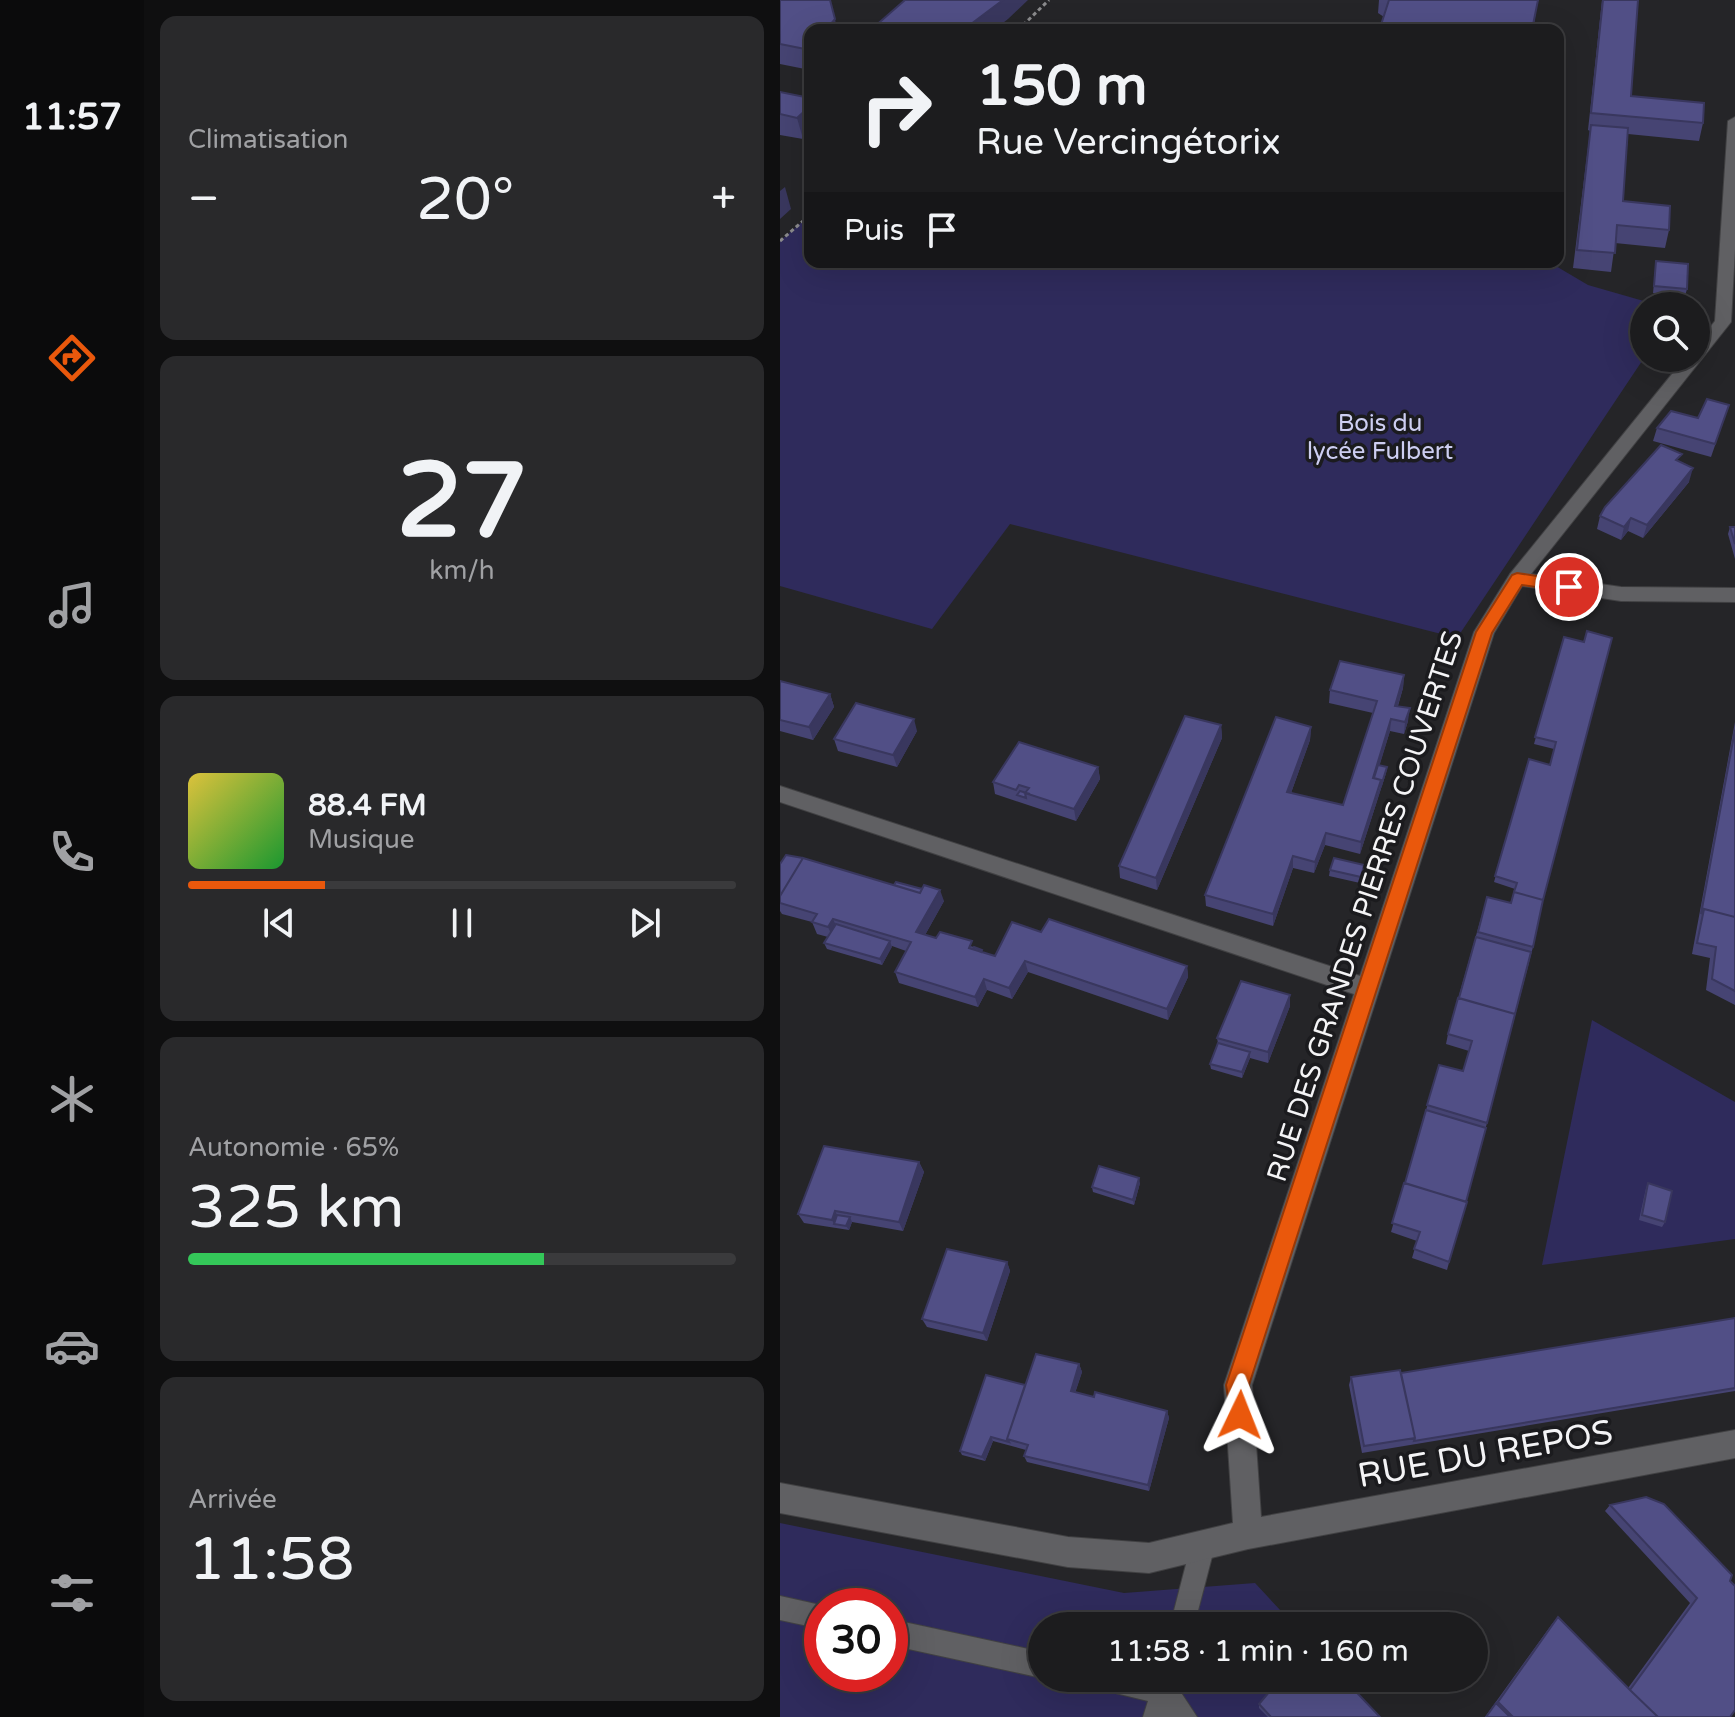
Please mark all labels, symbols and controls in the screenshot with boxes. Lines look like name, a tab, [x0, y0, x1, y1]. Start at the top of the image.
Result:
text: 150 m	[976, 53, 1147, 120]
icon: right	[844, 56, 948, 160]
text: 11:57	[22, 96, 122, 139]
text: Rue Vercingétorix	[976, 121, 1281, 164]
text: Climatisation	[188, 124, 348, 155]
text: 20°	[416, 164, 514, 236]
text: −	[188, 173, 219, 226]
text: +	[711, 173, 736, 226]
icon: arrive	[920, 208, 964, 252]
text: Puis	[844, 212, 904, 249]
map controls	[1630, 292, 1710, 372]
button: search	[1630, 292, 1710, 372]
icon: directions	[44, 330, 100, 386]
park label: Bois du lycée Fulbert	[1307, 409, 1453, 466]
text: 27	[397, 440, 527, 565]
pin	[1535, 553, 1603, 621]
text: km/h	[429, 555, 495, 586]
icon: arrive	[1547, 565, 1591, 609]
icon: music	[44, 577, 100, 633]
street label: RUE DES GRANDES PIERRES COUVERTES	[1260, 627, 1470, 1186]
text: 88.4 FM	[308, 787, 427, 824]
icon: phone	[44, 824, 100, 880]
text: Musique	[308, 824, 415, 855]
icon: previous	[257, 901, 301, 945]
icon: pause	[440, 901, 484, 945]
icon: next	[623, 901, 667, 945]
icon: climate	[44, 1071, 100, 1127]
text: Autonomie · 65%	[188, 1132, 399, 1163]
text: 325 km	[188, 1172, 404, 1244]
icon: car	[44, 1318, 100, 1374]
position arrow	[1198, 1373, 1282, 1457]
street label: RUE DU REPOS	[1355, 1412, 1616, 1497]
text: Arrivée	[188, 1484, 277, 1515]
text: 11:58	[188, 1524, 354, 1596]
icon: filters	[44, 1565, 100, 1621]
speed limit sign: 30	[804, 1588, 908, 1692]
text: 11:58 · 1 min · 160 m	[1107, 1633, 1409, 1670]

